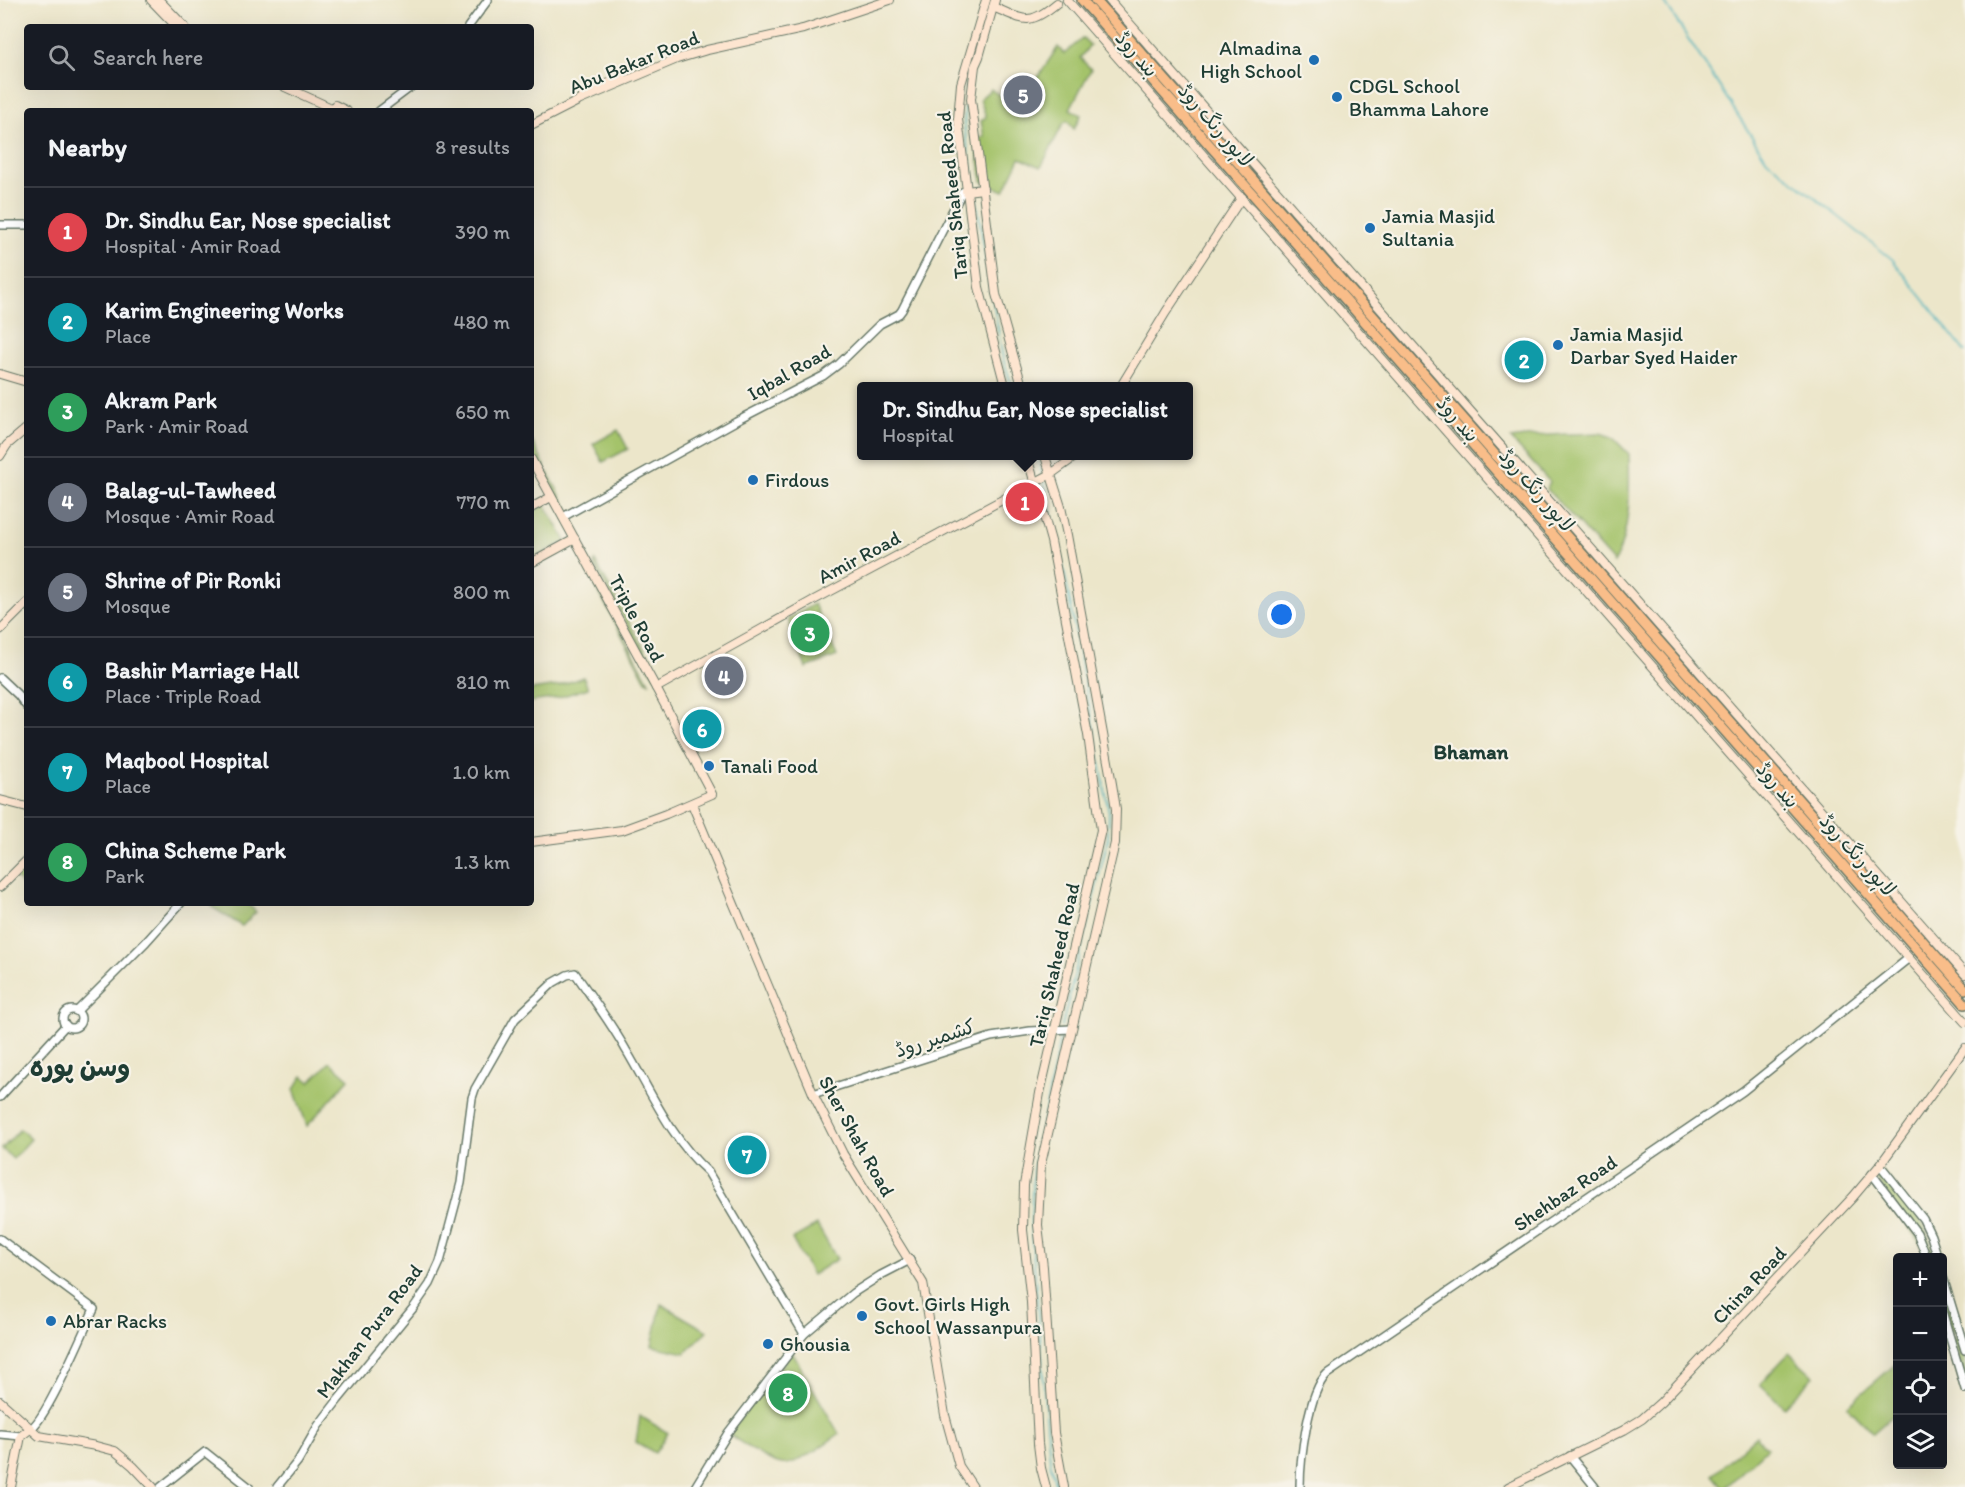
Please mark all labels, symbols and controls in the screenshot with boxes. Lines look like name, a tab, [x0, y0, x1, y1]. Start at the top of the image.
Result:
search box	[24, 24, 534, 90]
street label: Abu Bakar Road	[566, 25, 702, 99]
street label: بند روڈ	[1111, 26, 1163, 82]
place label: Almadina High School	[1201, 36, 1303, 83]
icon: search	[45, 41, 78, 74]
text: Search here	[93, 44, 203, 71]
marker: Almadina High School	[1307, 53, 1321, 67]
pin: 5	[1004, 72, 1042, 118]
place label: CDGL School Bhamma Lahore	[1349, 74, 1489, 121]
street label: لاہور رنگ روڈ	[1171, 78, 1259, 173]
marker: CDGL School Bhamma Lahore	[1330, 90, 1344, 104]
street label: Tariq Shaheed Road	[931, 110, 973, 280]
text: Nearby	[48, 131, 127, 163]
text: 8 results	[435, 135, 510, 159]
place label: Jamia Masjid Sultania	[1382, 204, 1495, 251]
text: Dr. Sindhu Ear, Nose specialist	[105, 207, 390, 234]
text: 1	[63, 220, 72, 244]
text: 390 m	[455, 220, 510, 244]
marker: Jamia Masjid Sultania	[1363, 221, 1377, 235]
text: Hospital · Amir Road	[105, 234, 281, 258]
text: Karim Engineering Works	[105, 297, 344, 324]
text: 2	[62, 310, 73, 334]
text: 480 m	[453, 310, 510, 334]
place label: Jamia Masjid Darbar Syed Haider	[1570, 322, 1738, 369]
text: Place	[105, 324, 151, 348]
pin: 2	[1504, 338, 1544, 382]
marker: Jamia Masjid Darbar Syed Haider	[1551, 338, 1565, 352]
street label: Iqbal Road	[743, 339, 835, 405]
popup	[857, 382, 1193, 460]
text: Akram Park	[105, 387, 217, 414]
street label: بند روڈ	[1432, 391, 1484, 447]
text: Dr. Sindhu Ear, Nose specialist	[882, 396, 1168, 423]
text: 3	[62, 400, 73, 424]
text: 650 m	[455, 400, 510, 424]
text: Park · Amir Road	[105, 414, 248, 438]
text: Hospital	[882, 423, 954, 447]
street label: لاہور رنگ روڈ	[1492, 443, 1580, 538]
place label: Firdous	[765, 468, 829, 492]
marker: Firdous	[746, 473, 760, 487]
text: Balag-ul-Tawheed	[105, 477, 276, 504]
pin: 1	[1006, 480, 1044, 524]
text: 4	[61, 490, 74, 514]
text: 770 m	[457, 490, 510, 514]
text: Mosque · Amir Road	[105, 504, 275, 528]
street label: Amir Road	[814, 525, 905, 589]
text: Shrine of Pir Ronki	[105, 567, 281, 594]
street label: Triple Road	[604, 570, 670, 666]
text: 5	[62, 580, 73, 604]
text: 800 m	[453, 580, 510, 604]
text: Mosque	[105, 594, 171, 618]
your location	[1267, 600, 1296, 629]
pin: 3	[790, 610, 830, 656]
pin: 4	[704, 654, 744, 698]
text: Bashir Marriage Hall	[105, 657, 299, 684]
text: 6	[62, 670, 73, 694]
text: 810 m	[456, 670, 510, 694]
text: Place · Triple Road	[105, 684, 261, 708]
pin: 6	[682, 706, 722, 752]
district label: Bhaman	[1434, 739, 1509, 764]
text: Maqbool Hospital	[105, 747, 269, 774]
place label: Tanali Food	[721, 754, 818, 778]
street label: بند روڈ	[1752, 757, 1804, 813]
marker: Tanali Food	[702, 759, 716, 773]
text: 7	[63, 760, 72, 784]
text: 1.0 km	[453, 760, 510, 784]
text: Place	[105, 774, 151, 798]
street label: لاہور رنگ روڈ	[1813, 809, 1901, 903]
text: China Scheme Park	[105, 837, 286, 864]
text: 8	[62, 850, 73, 874]
text: 1.3 km	[454, 850, 510, 874]
text: Park	[105, 864, 144, 888]
street label: Tariq Shaheed Road	[1023, 880, 1085, 1050]
street label: کشمیر روڈ	[892, 1014, 978, 1062]
district label: وسن پورہ	[30, 1051, 130, 1084]
street label: Sher Shah Road	[814, 1072, 900, 1201]
pin: 7	[728, 1132, 766, 1178]
street label: Shehbaz Road	[1509, 1150, 1621, 1236]
street label: China Road	[1707, 1241, 1791, 1329]
map controls	[1893, 1253, 1947, 1469]
button: +	[1893, 1253, 1947, 1307]
street label: Makhan Pura Road	[311, 1259, 427, 1403]
place label: Govt. Girls High School Wassanpura	[874, 1292, 1042, 1339]
button: −	[1893, 1307, 1947, 1361]
place label: Abrar Racks	[63, 1309, 167, 1333]
marker: Govt. Girls High School Wassanpura	[855, 1309, 869, 1323]
marker: Abrar Racks	[44, 1314, 58, 1328]
place label: Ghousia	[780, 1332, 851, 1356]
marker: Ghousia	[761, 1337, 775, 1351]
button: locate	[1893, 1361, 1947, 1415]
pin: 8	[768, 1370, 808, 1416]
button: layers	[1893, 1415, 1947, 1469]

